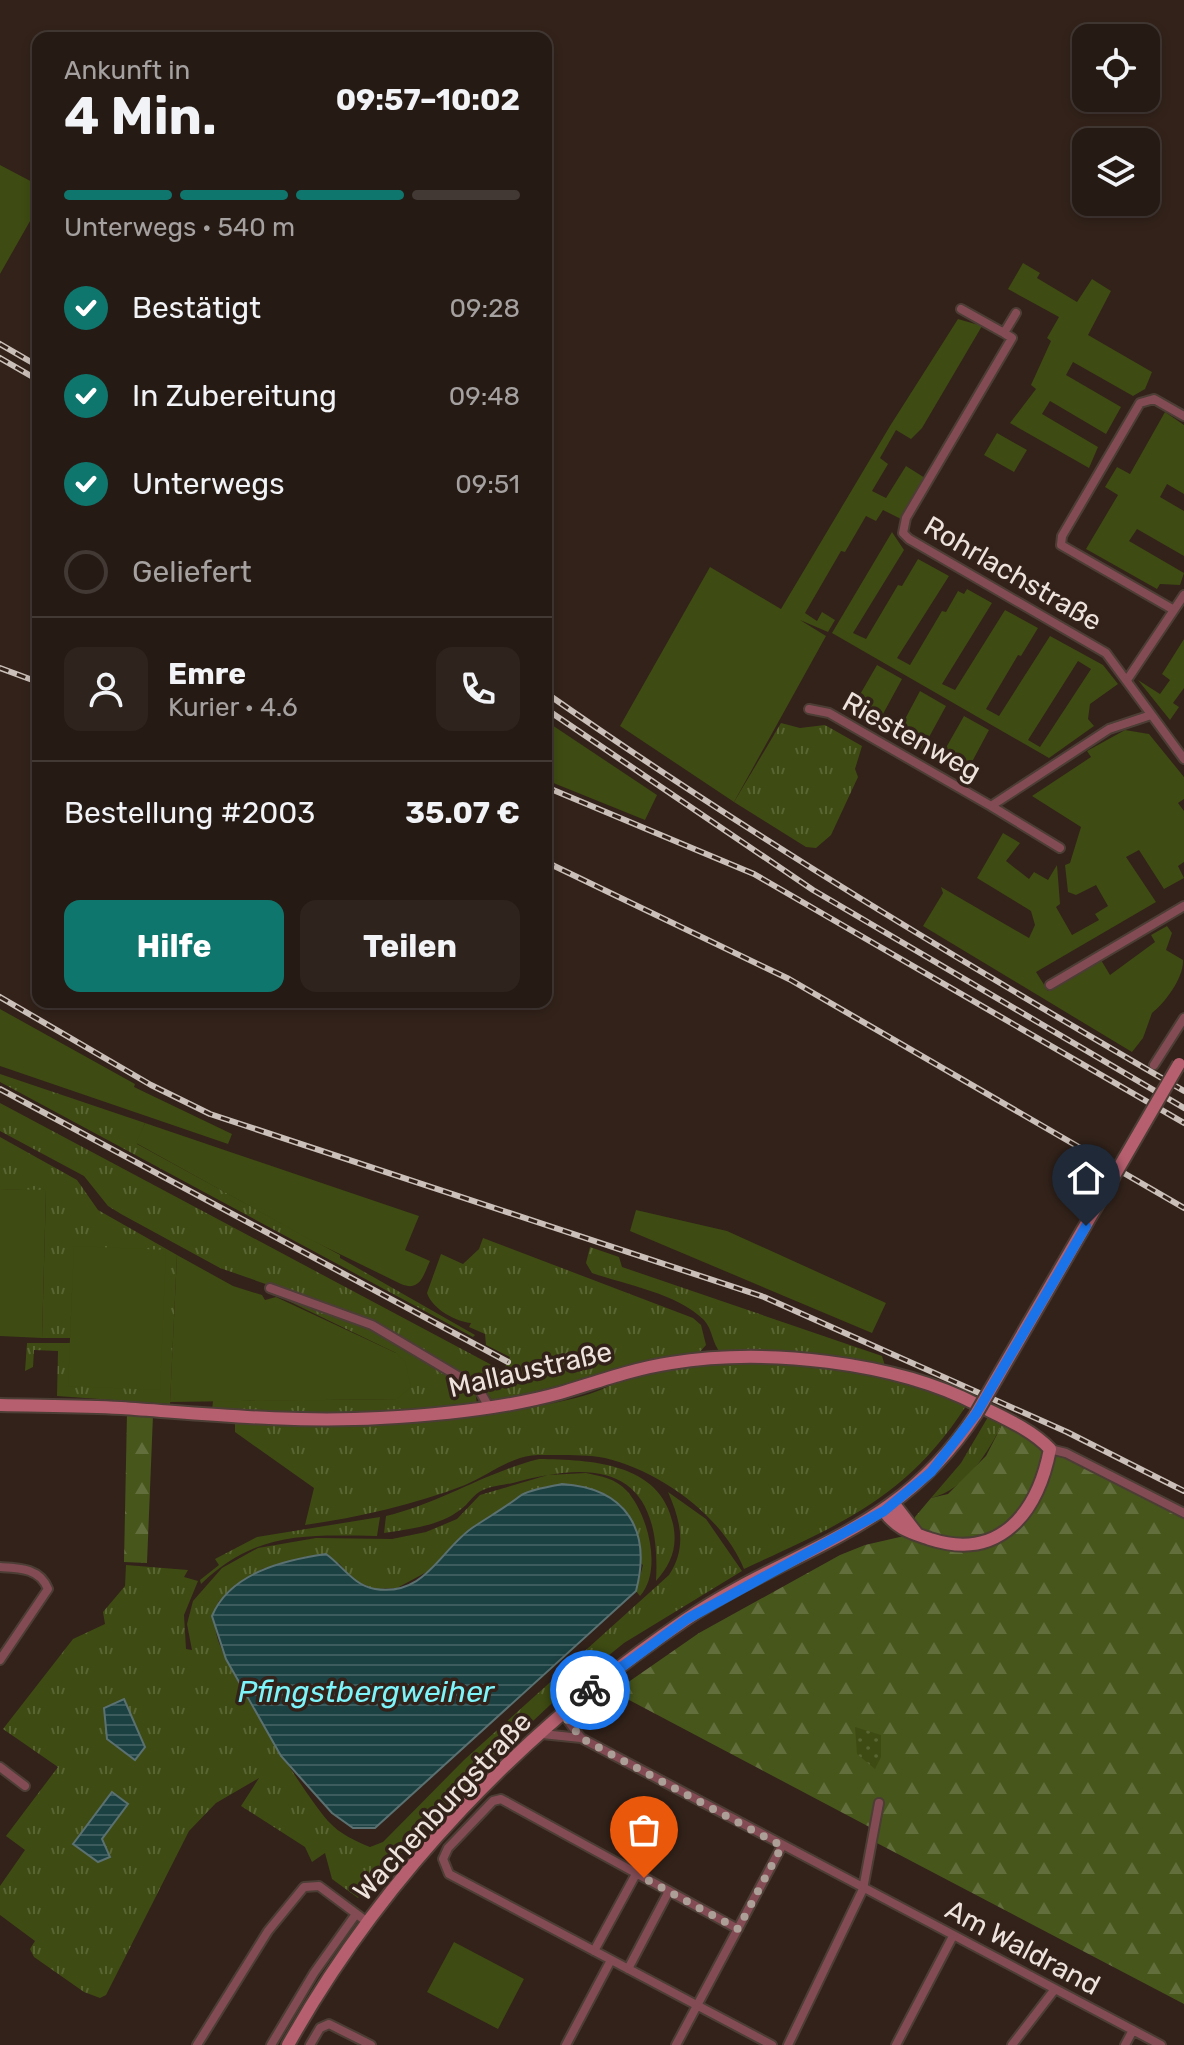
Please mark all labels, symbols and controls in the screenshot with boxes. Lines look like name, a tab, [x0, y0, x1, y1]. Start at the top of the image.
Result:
map controls	[1072, 24, 1160, 216]
button: locate	[1072, 24, 1160, 112]
text: Ankunft in	[64, 55, 190, 86]
text: 09:57–10:02	[336, 82, 520, 118]
text: 4 Min.	[64, 85, 217, 147]
button: layers	[1072, 128, 1160, 216]
text: Unterwegs · 540 m	[64, 212, 295, 243]
icon: check	[64, 286, 108, 330]
text: Bestätigt	[132, 290, 261, 326]
text: 09:28	[450, 293, 520, 324]
icon: check	[64, 374, 108, 418]
text: In Zubereitung	[132, 378, 337, 414]
text: 09:48	[449, 381, 520, 412]
icon: check	[64, 462, 108, 506]
text: Unterwegs	[132, 466, 285, 502]
text: 09:51	[455, 469, 520, 500]
street label: Rohrlachstraße	[918, 509, 1108, 638]
text: Geliefert	[132, 554, 252, 590]
button: person	[64, 647, 148, 731]
button: phone	[436, 647, 520, 731]
text: Emre	[168, 656, 246, 692]
street label: Riestenweg	[837, 685, 987, 788]
text: Kurier · 4.6	[168, 692, 298, 723]
text: Bestellung #2003	[64, 795, 315, 831]
text: 35.07 €	[405, 795, 520, 831]
button: Hilfe	[64, 900, 284, 992]
button: Teilen	[300, 900, 520, 992]
pin	[1052, 1144, 1120, 1226]
icon: home	[1064, 1156, 1108, 1200]
street label: Mallaustraße	[445, 1335, 615, 1404]
courier	[550, 1650, 630, 1730]
icon: bike	[568, 1668, 612, 1712]
water label: Pfingstbergweiher	[238, 1674, 496, 1710]
street label: Wachenburgstraße	[346, 1705, 538, 1908]
pin	[610, 1796, 678, 1878]
icon: bag	[622, 1808, 666, 1852]
street label: Am Waldrand	[940, 1893, 1106, 2002]

